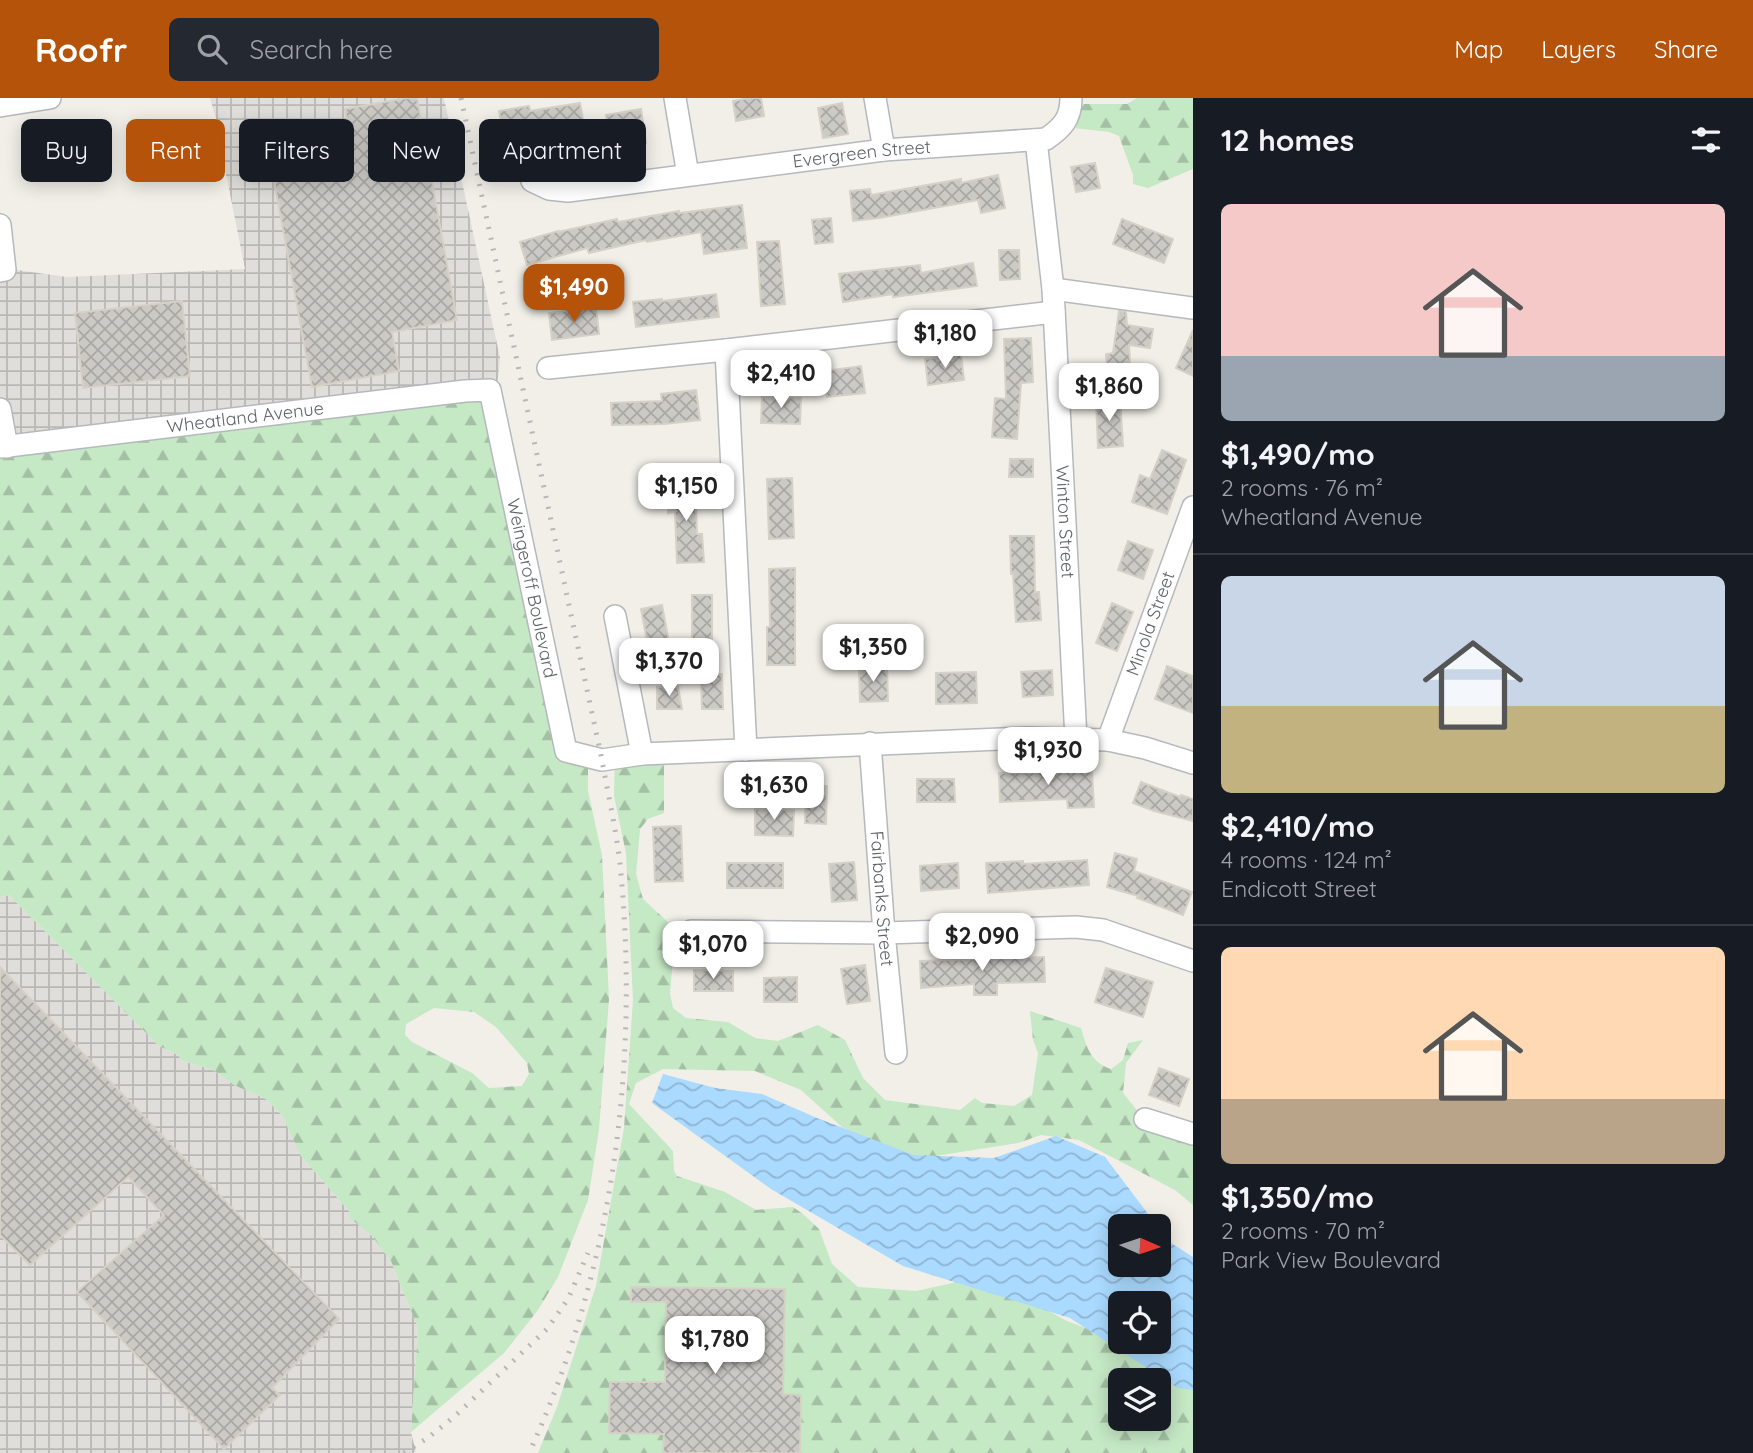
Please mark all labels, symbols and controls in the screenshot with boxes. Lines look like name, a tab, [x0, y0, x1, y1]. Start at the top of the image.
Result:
search box	[169, 18, 659, 81]
text: Roofr	[35, 29, 127, 70]
icon: search	[193, 30, 231, 68]
text: Search here	[249, 33, 393, 66]
text: Map	[1454, 34, 1503, 64]
text: Layers	[1541, 34, 1616, 64]
text: Share	[1654, 34, 1718, 64]
chip: Buy	[21, 119, 112, 182]
chip: Rent	[126, 119, 225, 182]
chip: Filters	[239, 119, 354, 182]
chip: New	[368, 119, 465, 182]
chip: Apartment	[479, 119, 646, 182]
text: 12 homes	[1221, 121, 1354, 159]
icon: filters	[1687, 121, 1725, 159]
street label: Evergreen Street	[791, 135, 932, 173]
icon: home	[1410, 250, 1536, 376]
pin: $1,490	[517, 264, 631, 324]
text: $1,490	[539, 272, 609, 301]
pin: $1,180	[888, 310, 1002, 370]
text: $1,180	[913, 318, 977, 347]
pin: $2,410	[724, 350, 838, 410]
text: $2,410	[746, 358, 816, 387]
pin: $1,860	[1052, 364, 1166, 423]
text: $1,860	[1075, 371, 1143, 400]
street label: Wheatland Avenue	[165, 396, 325, 438]
text: $1,490/mo	[1221, 435, 1375, 473]
pin: $1,150	[629, 464, 743, 523]
street label: Winton Street	[1051, 465, 1080, 579]
text: $1,150	[654, 471, 718, 500]
text: 2 rooms · 76 m²	[1221, 473, 1383, 502]
street label: Weingeroff Boulevard	[502, 496, 562, 680]
text: Wheatland Avenue	[1221, 502, 1423, 531]
street label: Minola Street	[1121, 568, 1180, 679]
icon: home	[1410, 622, 1536, 748]
pin: $1,350	[816, 624, 930, 684]
text: $1,350	[839, 632, 907, 661]
pin: $1,370	[612, 638, 726, 698]
text: $1,370	[635, 646, 703, 675]
pin: $1,930	[991, 728, 1105, 787]
text: $1,930	[1014, 735, 1082, 764]
pin: $1,630	[717, 762, 831, 822]
text: $1,630	[740, 770, 808, 799]
text: $2,410/mo	[1221, 807, 1374, 845]
street label: Fairbanks Street	[865, 830, 899, 967]
text: 4 rooms · 124 m²	[1221, 845, 1392, 874]
text: Endicott Street	[1221, 874, 1377, 903]
pin: $2,090	[925, 914, 1039, 973]
text: $2,090	[945, 921, 1019, 950]
pin: $1,070	[656, 922, 770, 981]
text: $1,070	[679, 929, 747, 958]
icon: home	[1410, 993, 1536, 1119]
text: $1,350/mo	[1221, 1178, 1374, 1216]
north arrow	[1108, 1214, 1171, 1278]
map controls	[1108, 1214, 1171, 1431]
text: 2 rooms · 70 m²	[1221, 1216, 1385, 1245]
text: Park View Boulevard	[1221, 1245, 1441, 1274]
button: locate	[1108, 1291, 1171, 1354]
pin: $1,780	[658, 1316, 772, 1376]
text: $1,780	[681, 1324, 749, 1353]
button: layers	[1108, 1368, 1171, 1431]

